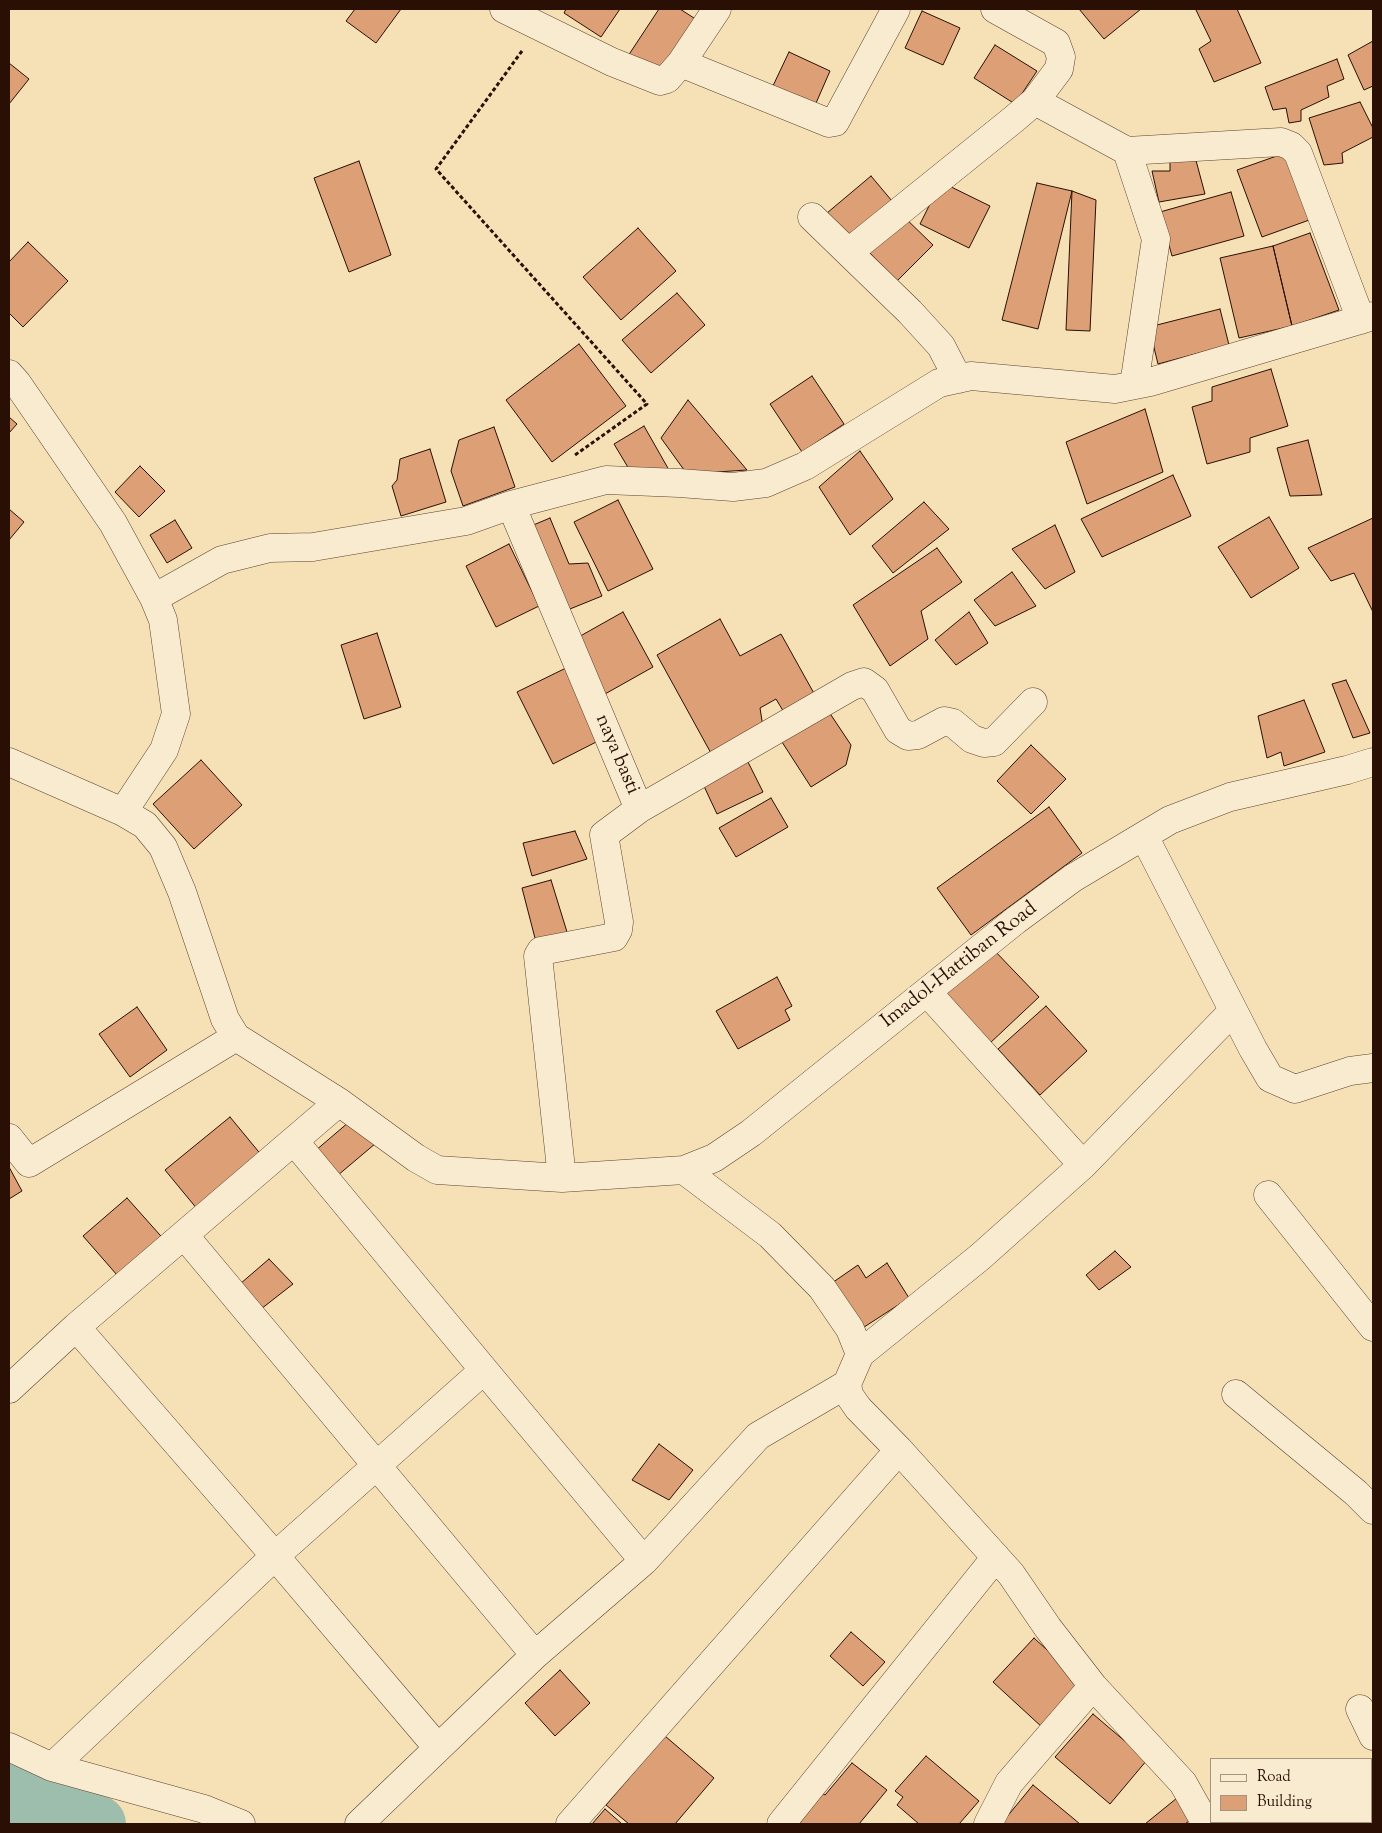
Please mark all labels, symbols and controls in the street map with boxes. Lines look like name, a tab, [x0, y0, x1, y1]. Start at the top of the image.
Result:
street label: naya basti	[588, 711, 644, 799]
street label: Imadol-Hattiban Road	[877, 898, 1043, 1034]
legend	[1210, 1758, 1372, 1823]
text: Road	[1257, 1767, 1291, 1788]
text: Building	[1257, 1792, 1312, 1813]

